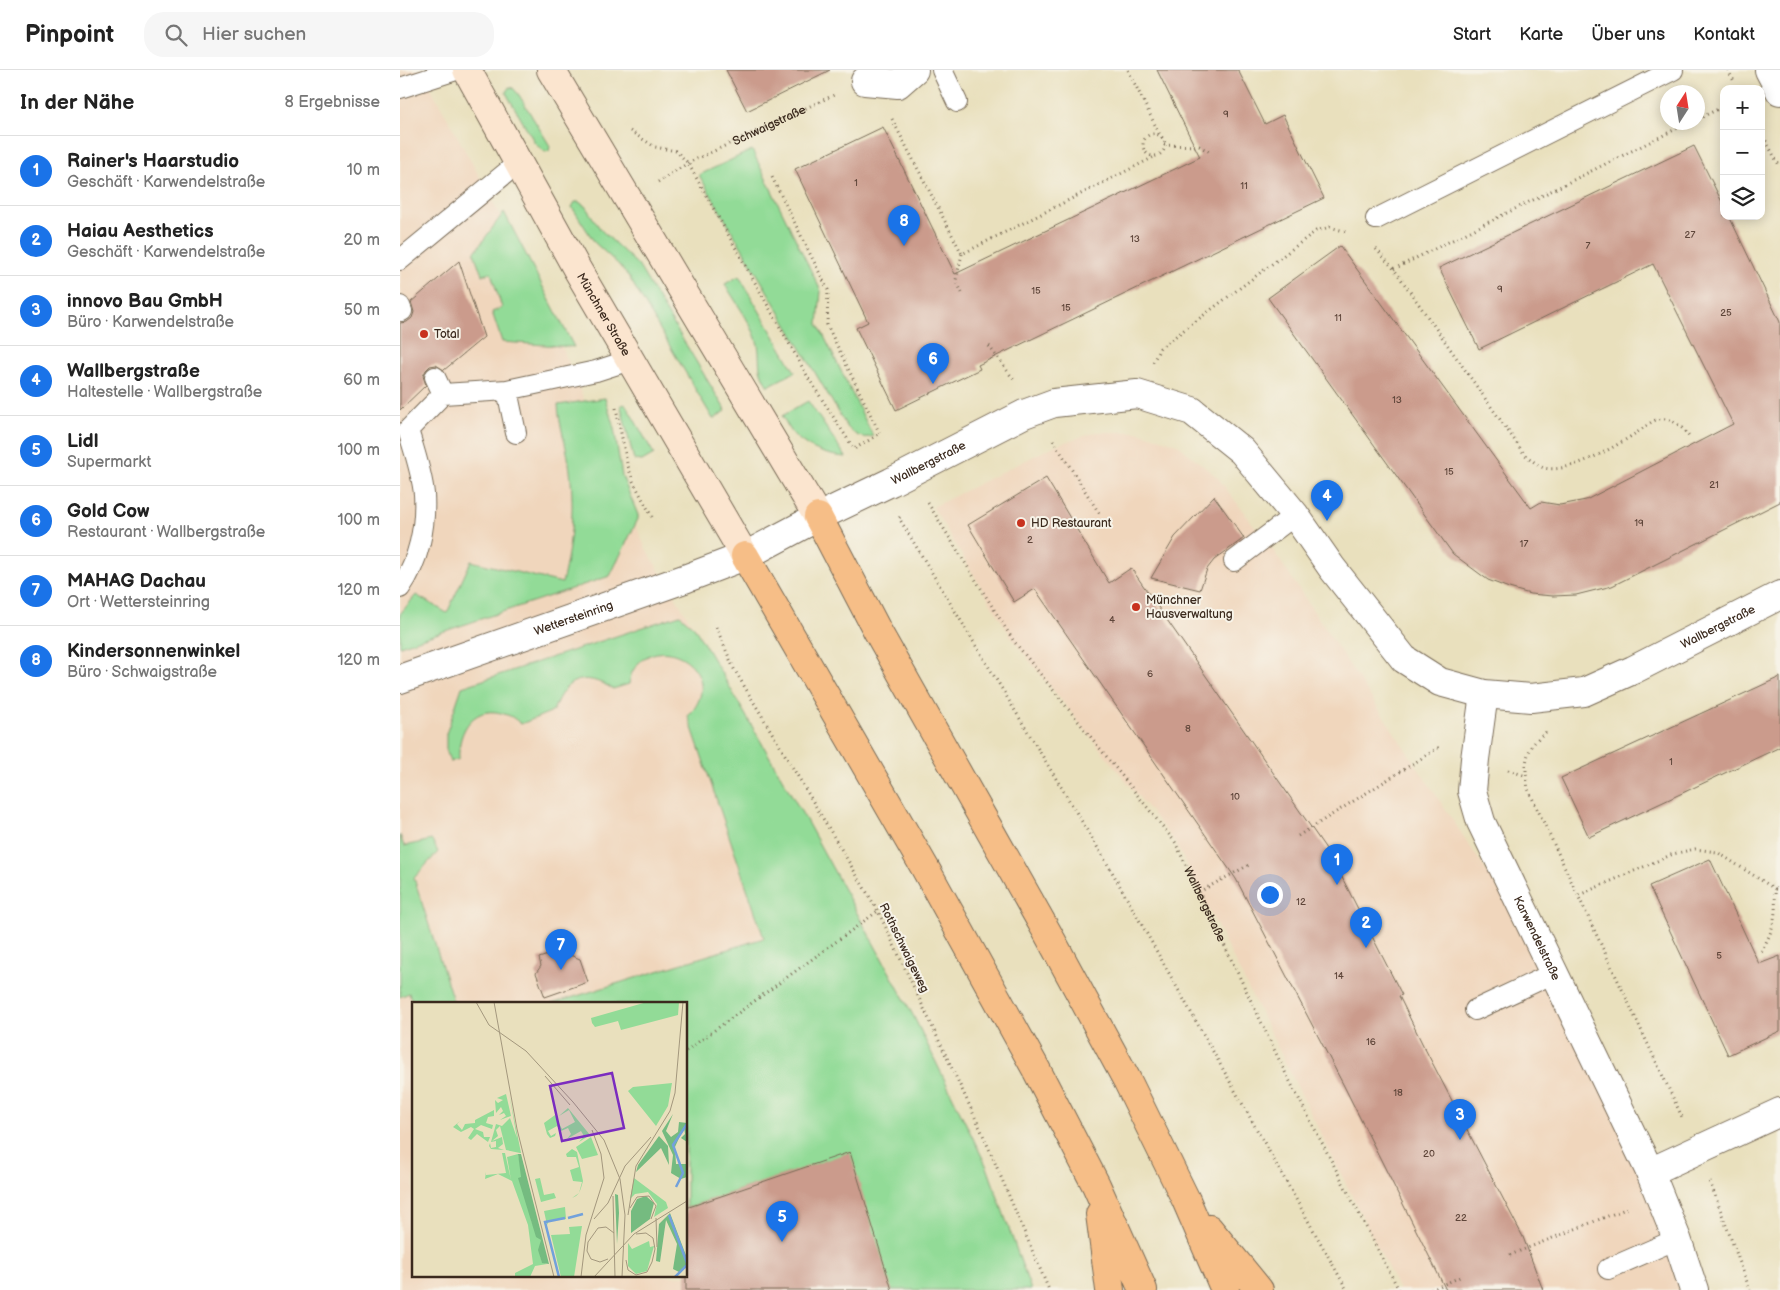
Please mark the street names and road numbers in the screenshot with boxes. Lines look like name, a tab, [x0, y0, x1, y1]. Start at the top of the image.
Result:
street label: Schwaigstraße	[730, 102, 808, 149]
street label: Münchner Straße	[573, 270, 634, 359]
street label: Wallbergstraße	[889, 438, 968, 488]
street label: Wettersteinring	[532, 597, 615, 639]
street label: Wallbergstraße	[1678, 601, 1758, 652]
street label: Wallbergstraße	[1180, 864, 1229, 944]
street label: Karwendelstraße	[1510, 894, 1564, 983]
street label: Rothschwaigeweg	[876, 901, 932, 995]

